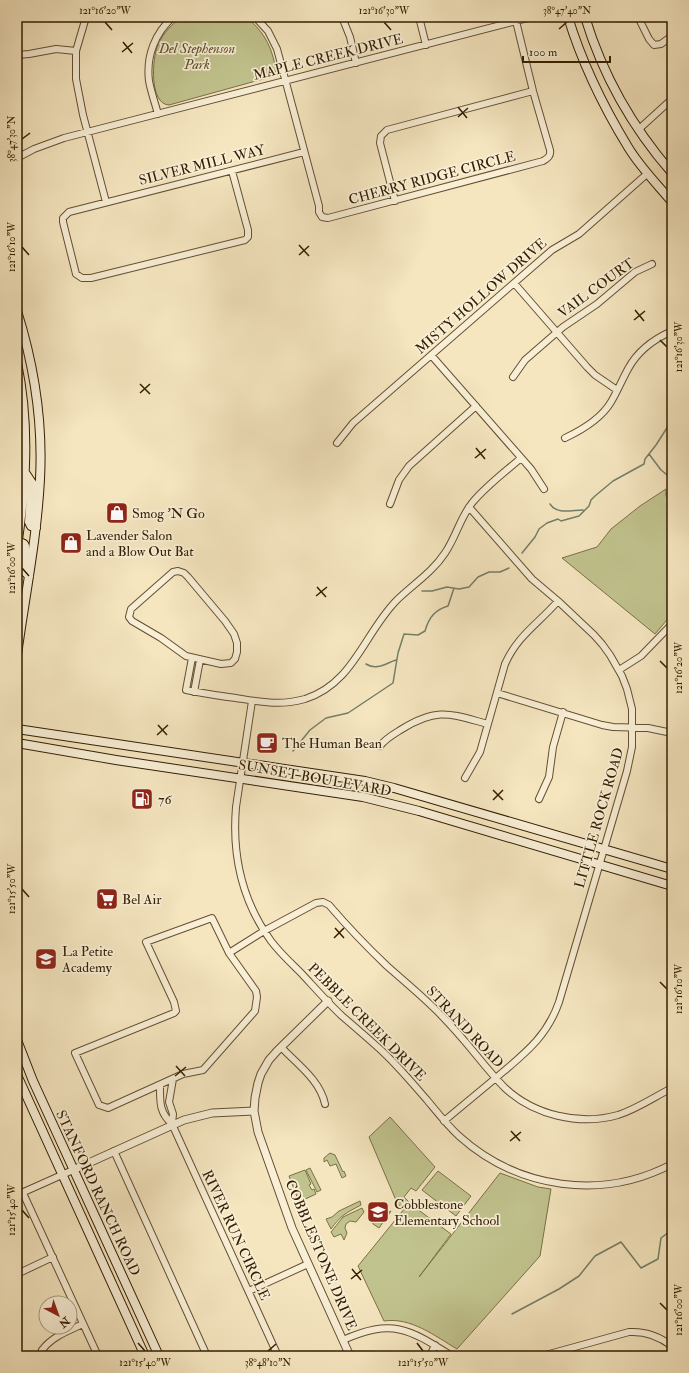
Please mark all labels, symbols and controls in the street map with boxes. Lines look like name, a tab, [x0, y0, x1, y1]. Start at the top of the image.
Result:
text: 121°16'20"W	[79, 5, 132, 17]
text: 121°16'30"W	[359, 5, 410, 17]
text: 38°47'40"N	[543, 5, 591, 17]
street label: MAPLE CREEK DRIVE	[251, 30, 405, 84]
scale bar	[523, 38, 610, 64]
park label: Del Stephenson Park	[158, 40, 236, 73]
text: 100 m	[529, 45, 558, 60]
text: 38°47'30"N	[6, 116, 18, 162]
street label: SILVER MILL WAY	[137, 141, 267, 189]
street label: CHERRY RIDGE CIRCLE	[347, 148, 517, 208]
text: 121°16'10"W	[6, 221, 18, 272]
street label: MISTY HOLLOW DRIVE	[412, 234, 550, 358]
street label: VAIL COURT	[555, 254, 638, 321]
text: 121°16'30"W	[673, 321, 685, 372]
shop icon: Smog 'N Go	[104, 500, 130, 526]
place label: Smog 'N Go	[132, 505, 205, 522]
place label: Lavender Salon and a Blow Out Bat	[86, 527, 194, 560]
shop icon: Lavender Salon and a Blow Out Bat	[58, 530, 84, 556]
text: 121°16'00"W	[6, 541, 18, 594]
text: 121°16'20"W	[673, 641, 685, 694]
cafe icon: The Human Bean	[254, 730, 280, 756]
place label: The Human Bean	[282, 735, 382, 752]
street label: LITTLE ROCK ROAD	[571, 746, 627, 890]
street label: SUNSET BOULEVARD	[237, 756, 393, 800]
fuel station icon: 76	[129, 786, 155, 812]
place label: 76	[158, 791, 172, 808]
text: 121°15'50"W	[6, 863, 18, 914]
supermarket icon: Bel Air	[94, 886, 120, 912]
place label: Bel Air	[122, 891, 162, 908]
place label: La Petite Academy	[61, 943, 113, 977]
school or university icon: La Petite Academy	[33, 946, 59, 972]
street label: PEBBLE CREEK DRIVE	[305, 960, 429, 1084]
text: 121°16'10"W	[673, 963, 685, 1014]
street label: STRAND ROAD	[423, 983, 507, 1071]
street label: STANFORD RANCH ROAD	[52, 1107, 144, 1279]
street label: RIVER RUN CIRCLE	[198, 1167, 274, 1303]
street label: COBBLESTONE DRIVE	[282, 1177, 360, 1333]
text: 121°15'40"W	[6, 1184, 18, 1236]
place label: Cobblestone Elementary School	[394, 1196, 500, 1230]
school or university icon: Cobblestone Elementary School	[365, 1199, 391, 1225]
text: 121°16'00"W	[673, 1283, 685, 1336]
north arrow	[38, 1295, 78, 1335]
text: N	[55, 1313, 73, 1331]
text: 121°15'40"W	[119, 1357, 171, 1369]
text: 38°48'10"N	[245, 1357, 291, 1369]
text: 121°15'50"W	[398, 1357, 449, 1369]

